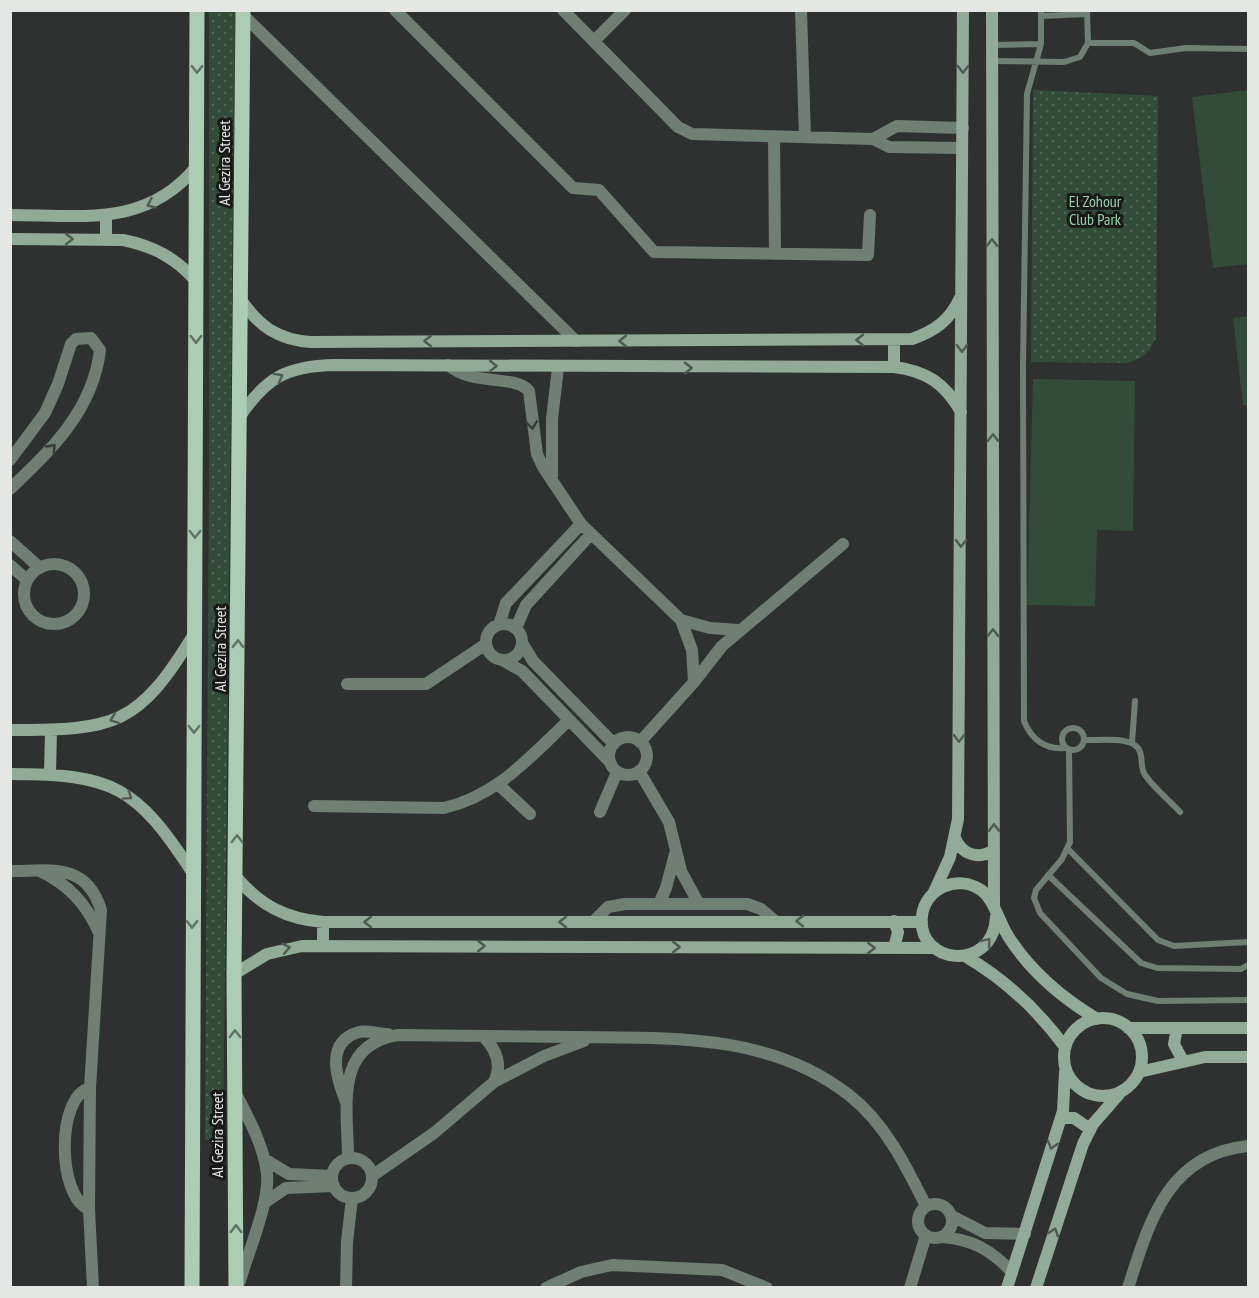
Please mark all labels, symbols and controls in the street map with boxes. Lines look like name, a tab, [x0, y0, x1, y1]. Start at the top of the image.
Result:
one-way arrow	[191, 64, 203, 73]
one-way arrow	[957, 65, 969, 74]
street label: Al Gezira Street	[214, 120, 234, 206]
park label: El Zohour Club Park	[1069, 191, 1122, 229]
one-way arrow	[146, 197, 157, 209]
one-way arrow	[64, 233, 73, 245]
one-way arrow	[986, 238, 998, 247]
one-way arrow	[856, 334, 865, 346]
one-way arrow	[190, 335, 202, 344]
one-way arrow	[424, 335, 433, 348]
one-way arrow	[619, 335, 628, 347]
one-way arrow	[956, 343, 968, 352]
one-way arrow	[488, 360, 497, 373]
one-way arrow	[683, 362, 692, 374]
one-way arrow	[273, 373, 283, 384]
one-way arrow	[525, 420, 538, 430]
one-way arrow	[987, 433, 999, 442]
one-way arrow	[45, 445, 56, 456]
one-way arrow	[189, 530, 201, 539]
one-way arrow	[954, 538, 967, 547]
street label: Al Gezira Street	[210, 606, 230, 692]
one-way arrow	[987, 628, 999, 637]
one-way arrow	[232, 640, 244, 649]
one-way arrow	[109, 712, 120, 725]
one-way arrow	[188, 725, 200, 734]
one-way arrow	[953, 733, 965, 742]
one-way arrow	[121, 789, 132, 800]
one-way arrow	[988, 823, 1000, 832]
one-way arrow	[231, 835, 243, 844]
one-way arrow	[796, 915, 805, 927]
one-way arrow	[364, 916, 373, 928]
one-way arrow	[559, 916, 568, 928]
one-way arrow	[186, 920, 198, 929]
one-way arrow	[979, 938, 990, 949]
one-way arrow	[476, 940, 485, 952]
one-way arrow	[671, 941, 680, 953]
one-way arrow	[281, 942, 291, 955]
one-way arrow	[866, 942, 875, 954]
one-way arrow	[229, 1030, 241, 1039]
street label: Al Gezira Street	[207, 1092, 227, 1178]
one-way arrow	[1047, 1139, 1059, 1150]
one-way arrow	[230, 1225, 242, 1234]
one-way arrow	[1047, 1227, 1059, 1238]

